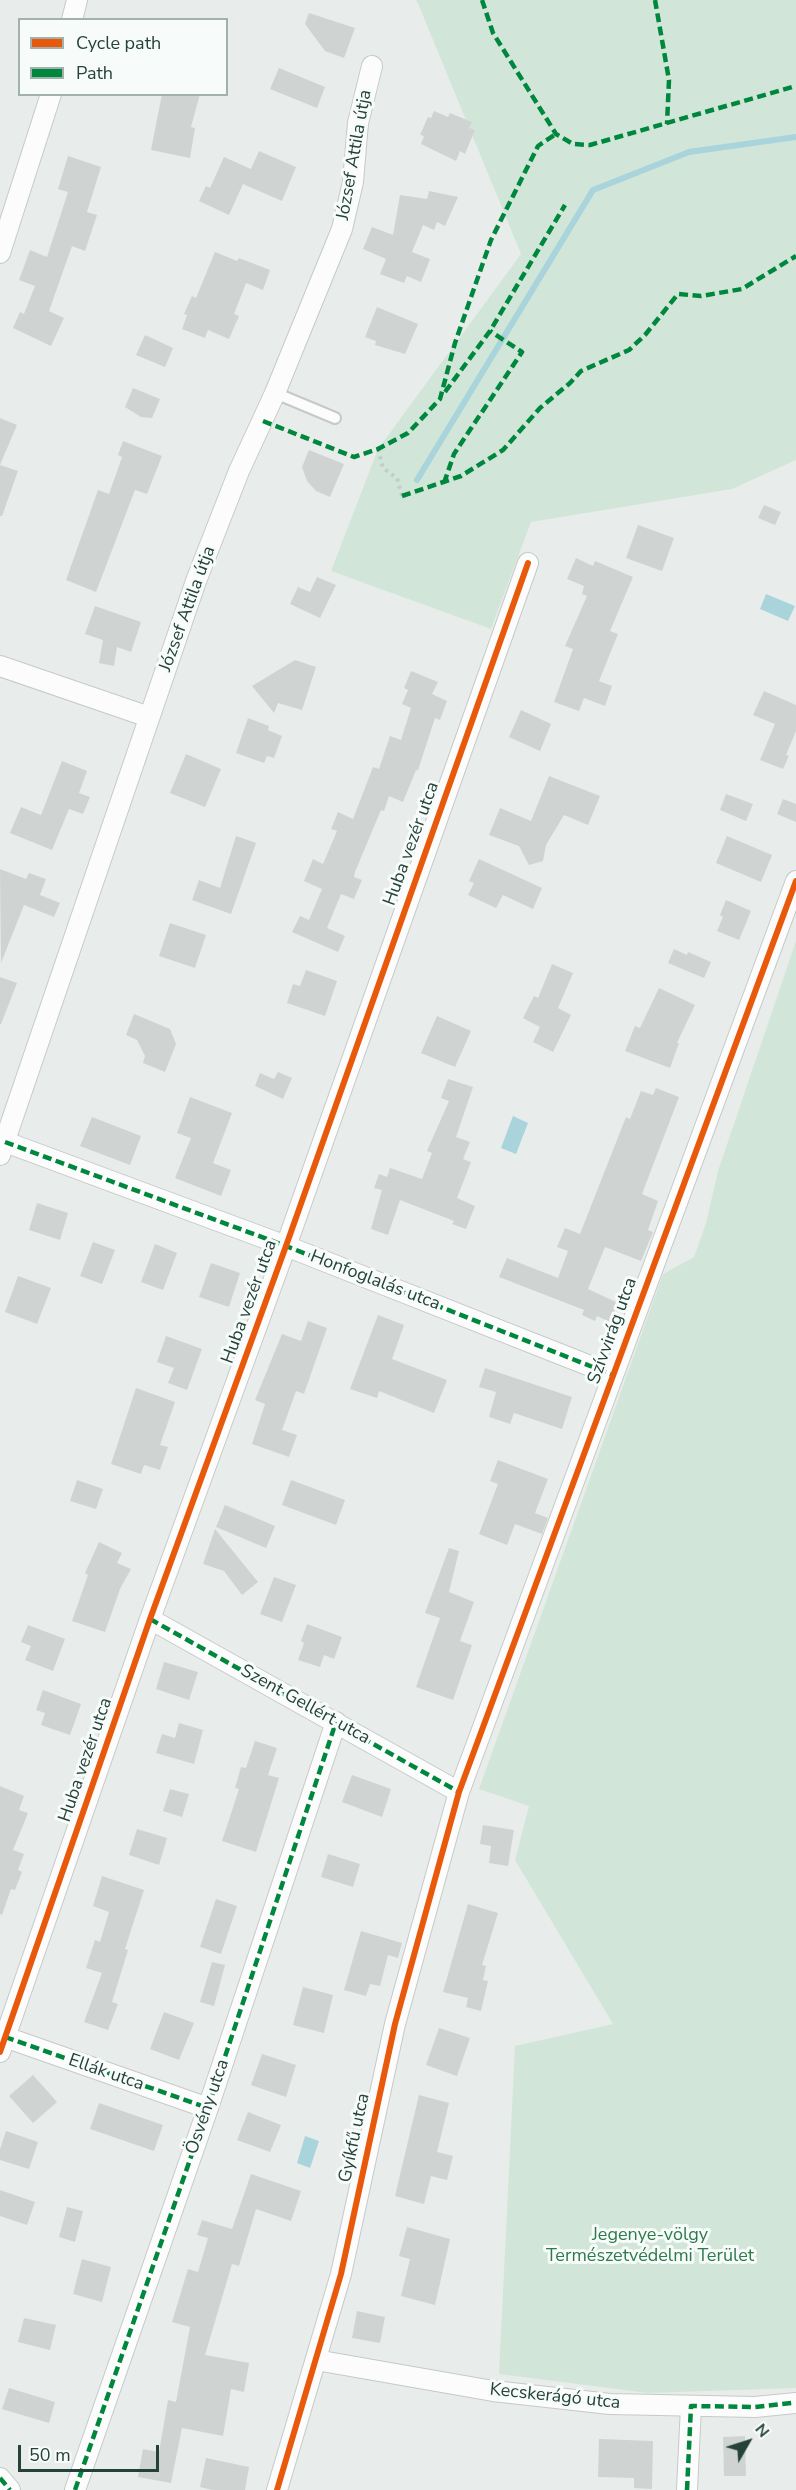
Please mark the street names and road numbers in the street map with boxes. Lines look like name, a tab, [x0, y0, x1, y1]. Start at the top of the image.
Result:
street label: József Attila útja	[333, 88, 377, 222]
street label: József Attila útja	[155, 543, 221, 675]
street label: Huba vezér utca	[380, 779, 444, 909]
street label: Huba vezér utca	[218, 1237, 282, 1367]
street label: Honfoglalás utca	[307, 1246, 443, 1316]
street label: Szívvirág utca	[584, 1275, 642, 1387]
street label: Szent Gellért utca	[236, 1660, 374, 1750]
street label: Huba vezér utca	[55, 1695, 117, 1825]
street label: Ellák utca	[65, 2050, 147, 2096]
street label: Ösvény utca	[182, 2057, 234, 2157]
street label: Gyíkfű utca	[335, 2091, 375, 2185]
street label: Kecskerágó utca	[489, 2379, 621, 2415]

